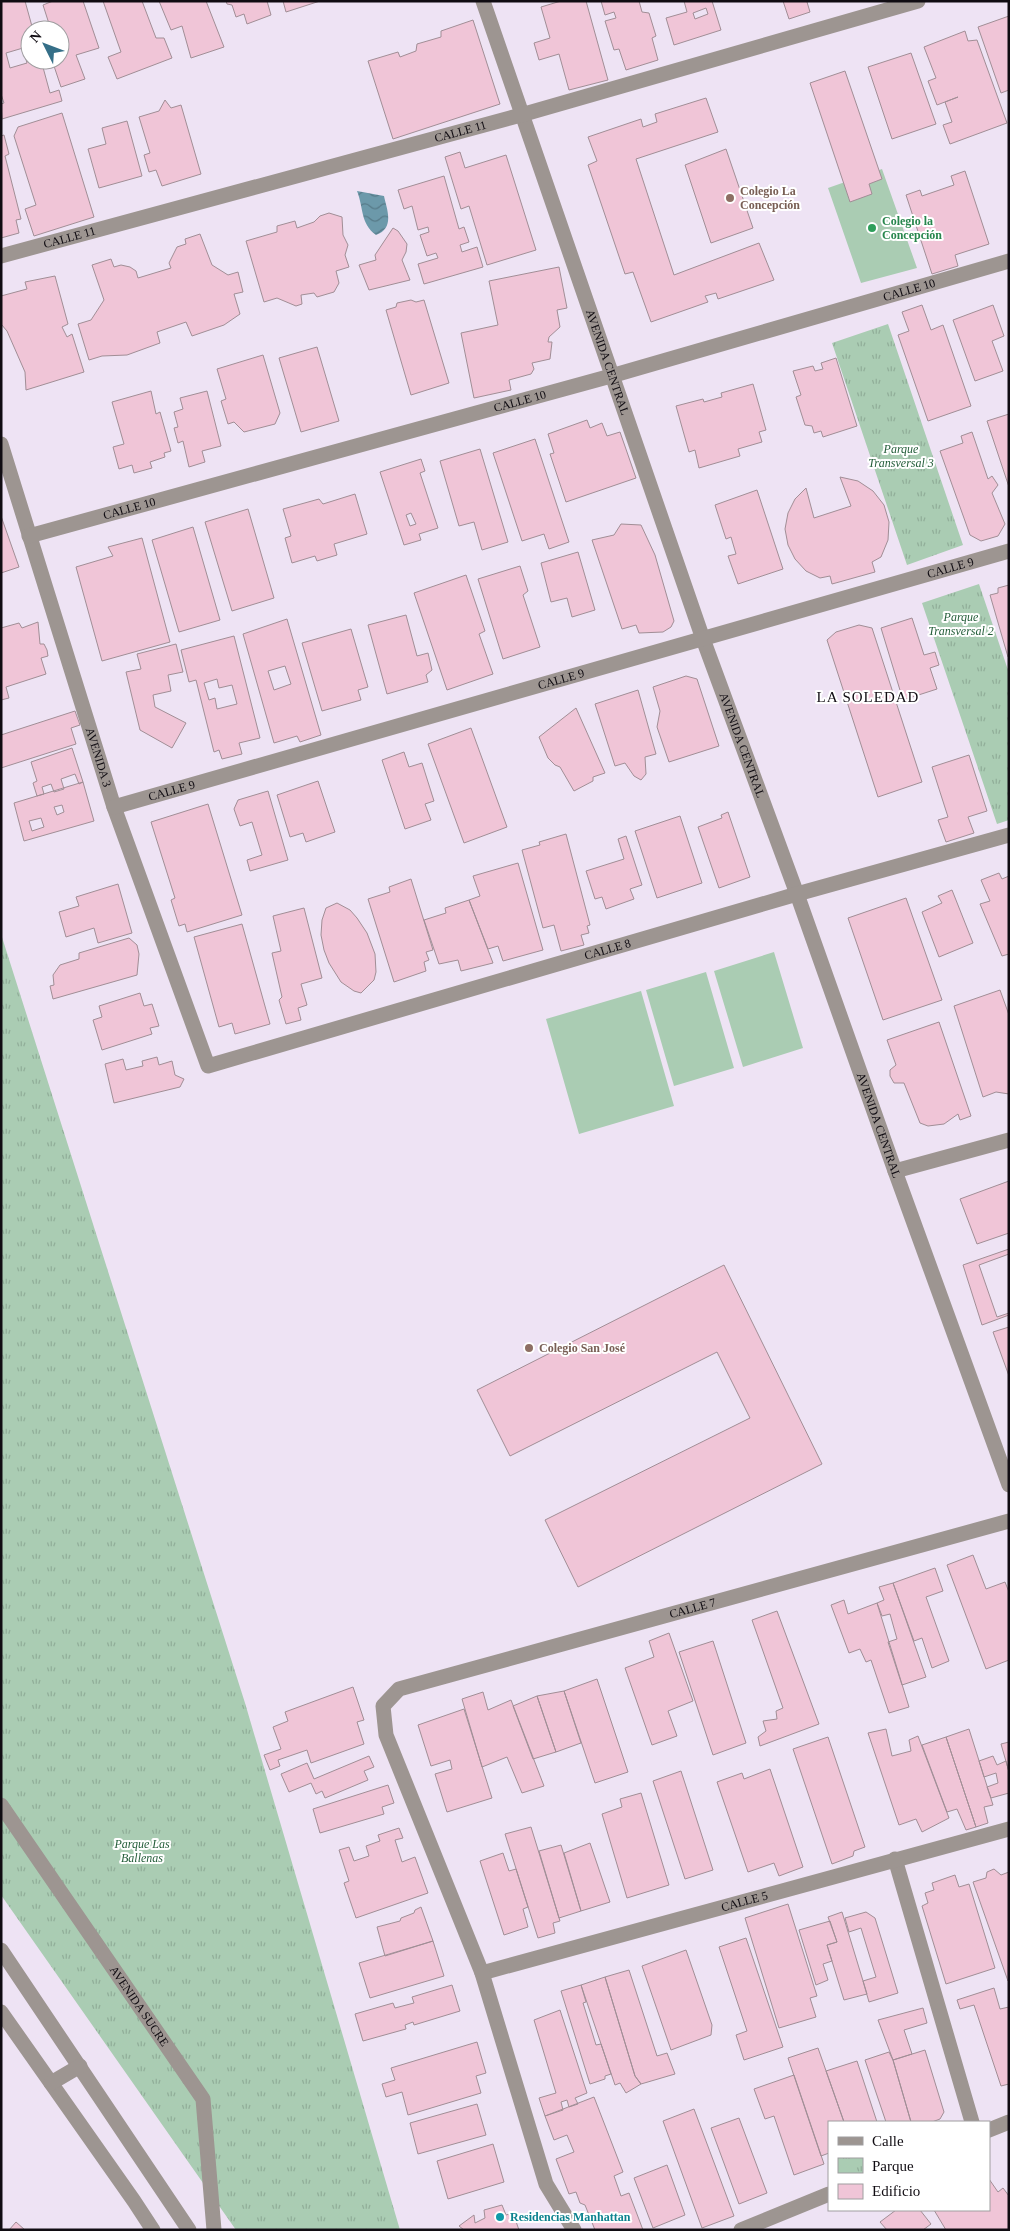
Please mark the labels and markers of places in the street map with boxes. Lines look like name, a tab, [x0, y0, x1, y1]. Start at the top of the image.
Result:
place label: Colegio La Concepción	[740, 184, 800, 212]
marker: Colegio La Concepción	[724, 192, 736, 204]
place label: Colegio la Concepción	[882, 214, 942, 242]
marker: Colegio la Concepción	[866, 222, 878, 234]
place label: Colegio San José	[539, 1341, 626, 1355]
marker: Colegio San José	[523, 1342, 535, 1354]
place label: Residencias Manhattan	[510, 2210, 631, 2224]
marker: Residencias Manhattan	[494, 2211, 506, 2223]

